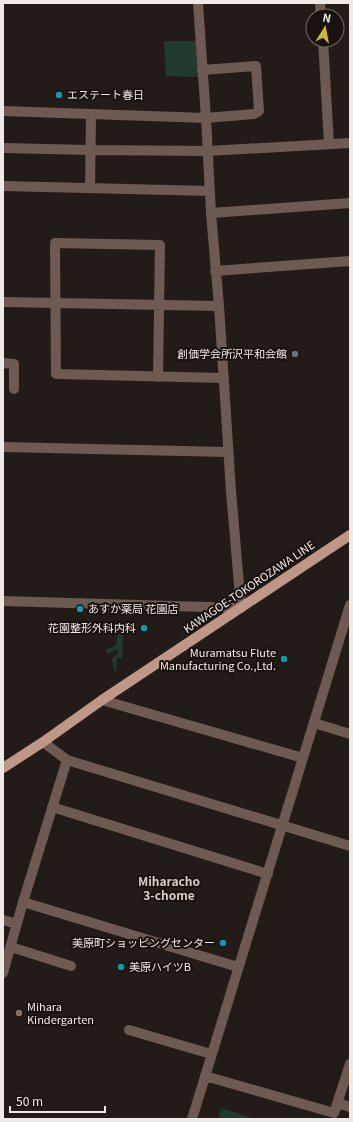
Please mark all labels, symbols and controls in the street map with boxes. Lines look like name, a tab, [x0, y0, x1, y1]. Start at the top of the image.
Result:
north arrow	[305, 8, 345, 48]
text: N	[322, 9, 333, 26]
place label: エステート春日	[67, 86, 144, 102]
marker: エステート春日	[54, 90, 64, 100]
place label: 創価学会所沢平和会館	[177, 345, 287, 361]
marker: 創価学会所沢平和会館	[290, 349, 300, 359]
street label: KAWAGOE-TOKOROZAWA LINE	[180, 536, 317, 636]
place label: あすか薬局 花園店	[88, 600, 178, 616]
marker: あすか薬局 花園店	[75, 604, 85, 614]
place label: 花園整形外科内科	[48, 619, 136, 635]
marker: 花園整形外科内科	[139, 623, 149, 633]
place label: Muramatsu Flute Manufacturing Co.,Ltd.	[160, 644, 276, 673]
marker: Muramatsu Flute Manufacturing Co.,Ltd.	[279, 654, 289, 664]
district label: Miharacho 3-chome	[138, 872, 200, 903]
place label: 美原町ショッピングセンター	[72, 934, 215, 950]
marker: 美原町ショッピングセンター	[218, 938, 228, 948]
place label: 美原ハイツB	[129, 958, 191, 974]
marker: 美原ハイツB	[116, 962, 126, 972]
place label: Mihara Kindergarten	[27, 998, 94, 1027]
marker: Mihara Kindergarten	[14, 1008, 24, 1018]
scale bar	[10, 1088, 105, 1114]
text: 50 m	[16, 1092, 43, 1109]

